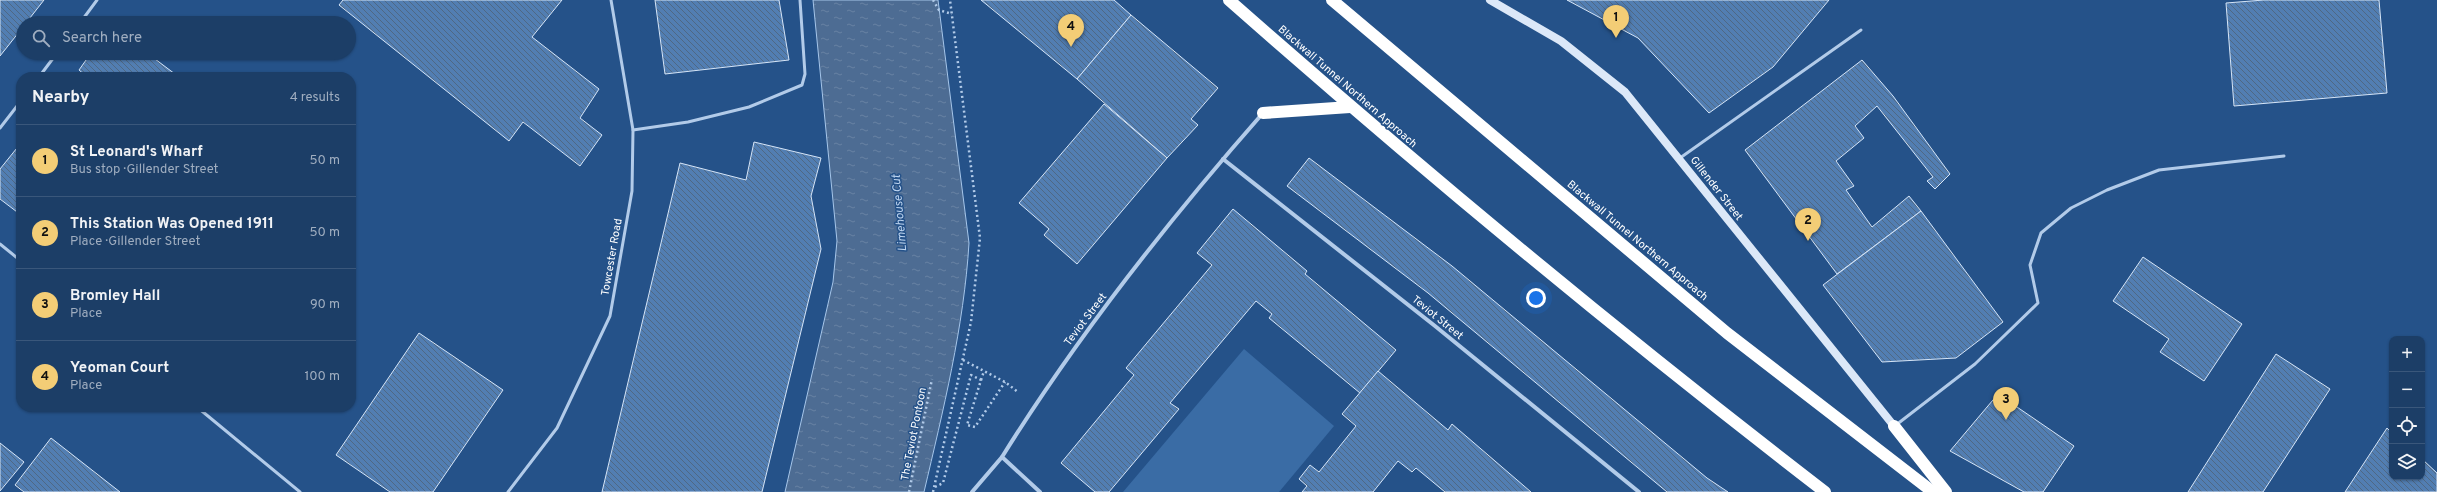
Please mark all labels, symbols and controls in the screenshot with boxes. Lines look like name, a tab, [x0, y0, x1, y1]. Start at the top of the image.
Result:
pin: 1	[1603, 5, 1629, 38]
pin: 4	[1058, 14, 1084, 47]
search box	[16, 16, 356, 60]
street label: Blackwall Tunnel Northern Approach	[1275, 22, 1420, 151]
icon: search	[30, 27, 52, 49]
text: Search here	[62, 29, 142, 48]
text: Nearby	[32, 87, 89, 109]
text: 4 results	[290, 90, 340, 106]
text: St Leonard's Wharf	[70, 143, 203, 162]
text: 1	[42, 153, 48, 169]
text: 50 m	[310, 153, 340, 169]
street label: Gillender Street	[1687, 154, 1746, 224]
text: Bus stop · Gillender Street	[70, 162, 218, 178]
water label: Limehouse Cut	[889, 173, 911, 252]
street label: Blackwall Tunnel Northern Approach	[1564, 178, 1711, 304]
pin: 2	[1795, 208, 1821, 241]
text: This Station Was Opened 1911	[70, 215, 274, 234]
street label: Towcester Road	[598, 218, 626, 297]
text: 2	[41, 225, 49, 241]
text: 50 m	[310, 225, 340, 241]
text: Place · Gillender Street	[70, 234, 200, 250]
text: Bromley Hall	[70, 287, 160, 306]
your location	[1526, 288, 1546, 308]
street label: Teviot Street	[1061, 290, 1110, 349]
street label: Teviot Street	[1409, 293, 1466, 343]
text: 3	[41, 297, 49, 313]
text: 90 m	[310, 297, 340, 313]
text: Place	[70, 306, 102, 322]
map controls	[2389, 336, 2425, 480]
button: +	[2389, 336, 2425, 372]
text: Yeoman Court	[70, 359, 169, 378]
text: 4	[41, 369, 49, 385]
text: 100 m	[304, 369, 340, 385]
button: −	[2389, 372, 2425, 408]
text: Place	[70, 378, 102, 394]
street label: The Teviot Pontoon	[898, 386, 930, 482]
pin: 3	[1993, 387, 2019, 420]
button: locate	[2389, 408, 2425, 444]
button: layers	[2389, 444, 2425, 480]

